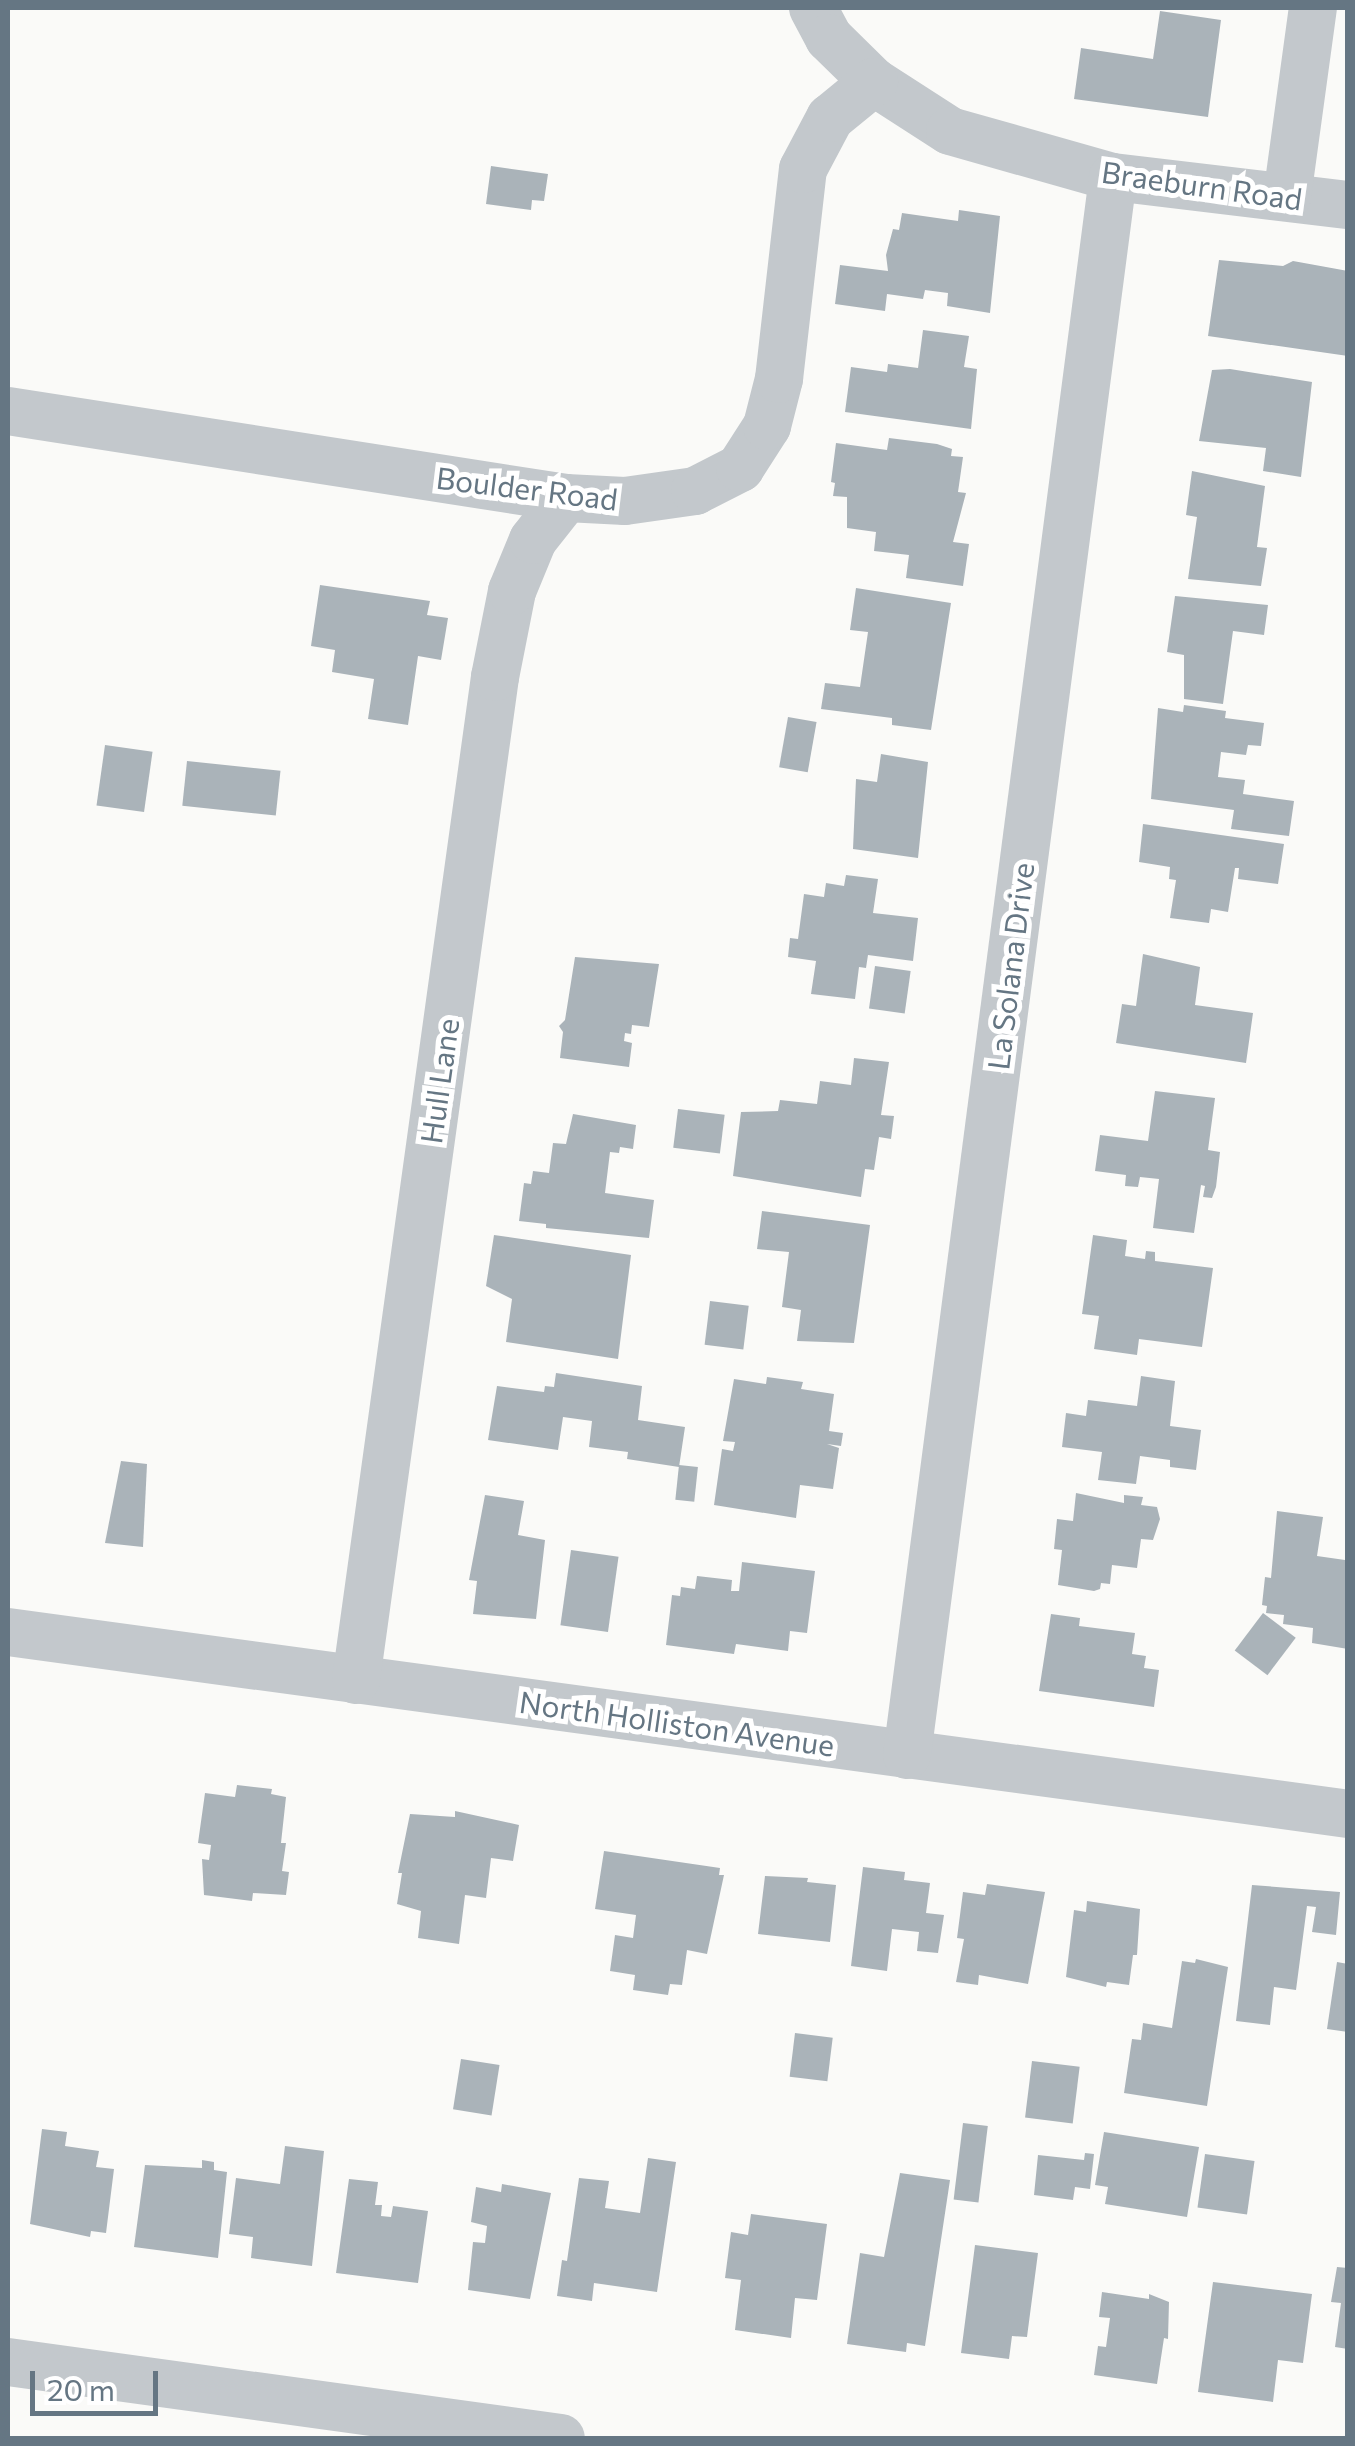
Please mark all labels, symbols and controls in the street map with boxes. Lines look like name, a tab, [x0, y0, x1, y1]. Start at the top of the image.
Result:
street label: Braeburn Road	[1099, 153, 1305, 217]
street label: Boulder Road	[434, 459, 620, 517]
street label: La Solana Drive	[979, 860, 1041, 1072]
street label: Hull Lane	[412, 1016, 466, 1146]
street label: North Holliston Avenue	[517, 1683, 837, 1763]
scale bar	[35, 2351, 162, 2413]
text: 20 m	[47, 2370, 115, 2407]

